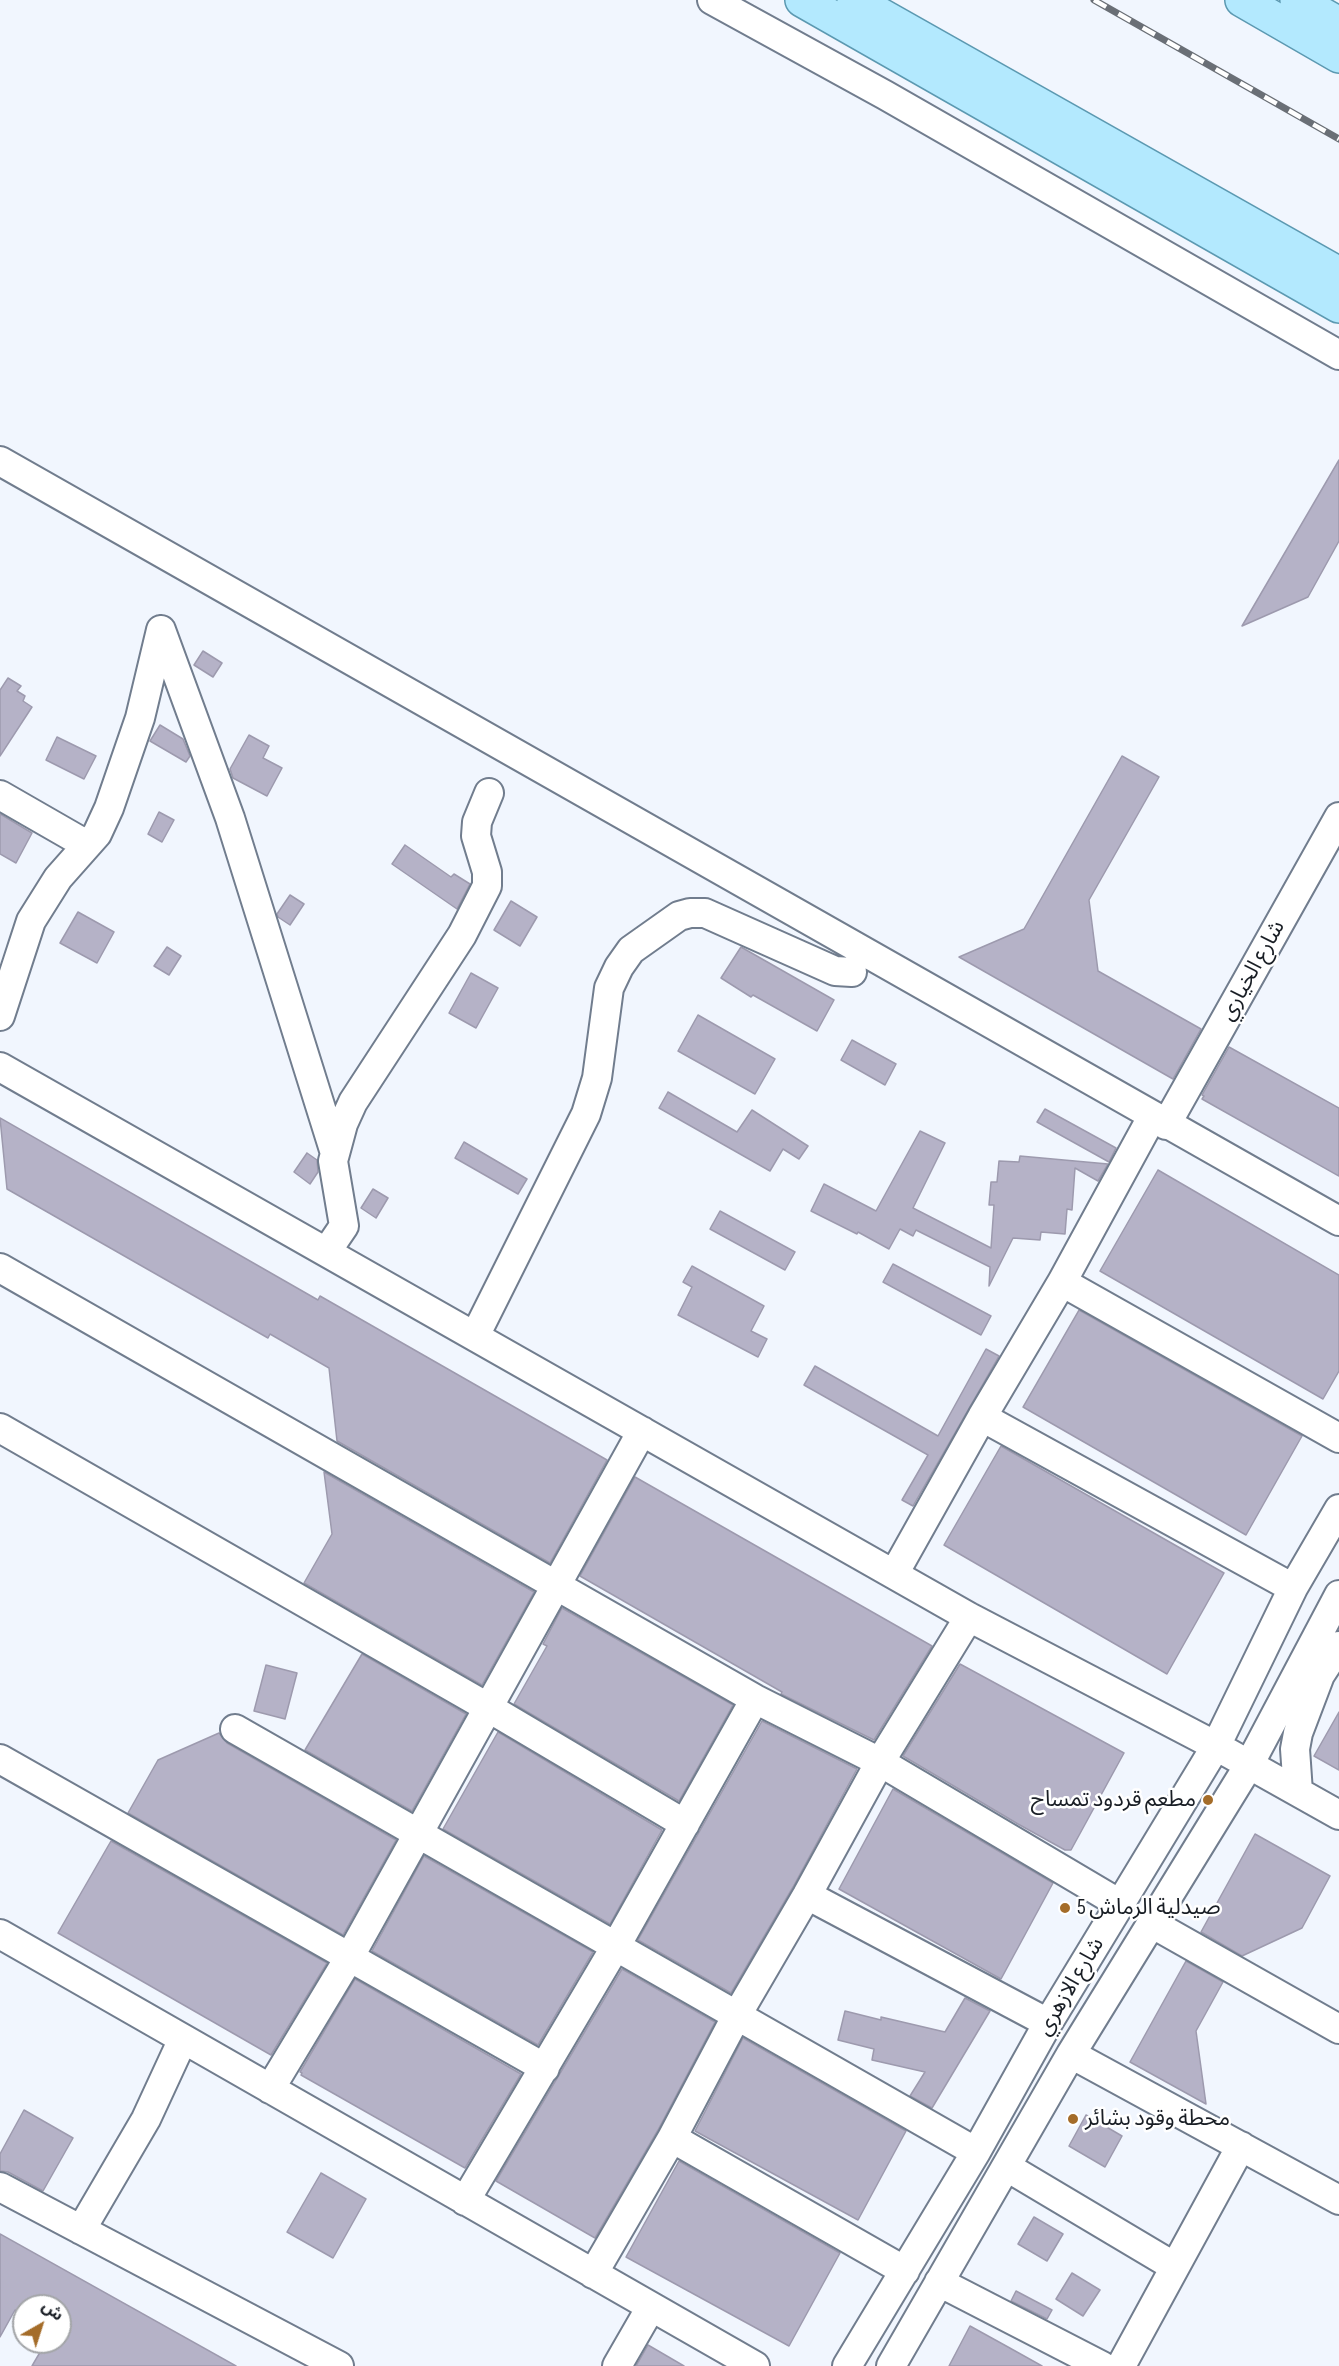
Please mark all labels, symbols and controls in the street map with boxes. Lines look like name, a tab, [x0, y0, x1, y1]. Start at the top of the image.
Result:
street label: شارع الخياري	[1215, 916, 1291, 1026]
place label: مطعم قردود تمساح	[1031, 1787, 1196, 1813]
marker: مطعم قردود تمساح	[1201, 1793, 1215, 1807]
place label: صيدلية الرماش 5	[1077, 1895, 1221, 1921]
marker: صيدلية الرماش 5	[1058, 1901, 1072, 1915]
street label: شارع الازهري	[1031, 1933, 1111, 2041]
place label: محطة وقود بشائر	[1085, 2106, 1230, 2132]
marker: محطة وقود بشائر	[1066, 2112, 1080, 2126]
north arrow	[12, 2294, 72, 2354]
text: ش	[38, 2297, 67, 2325]

